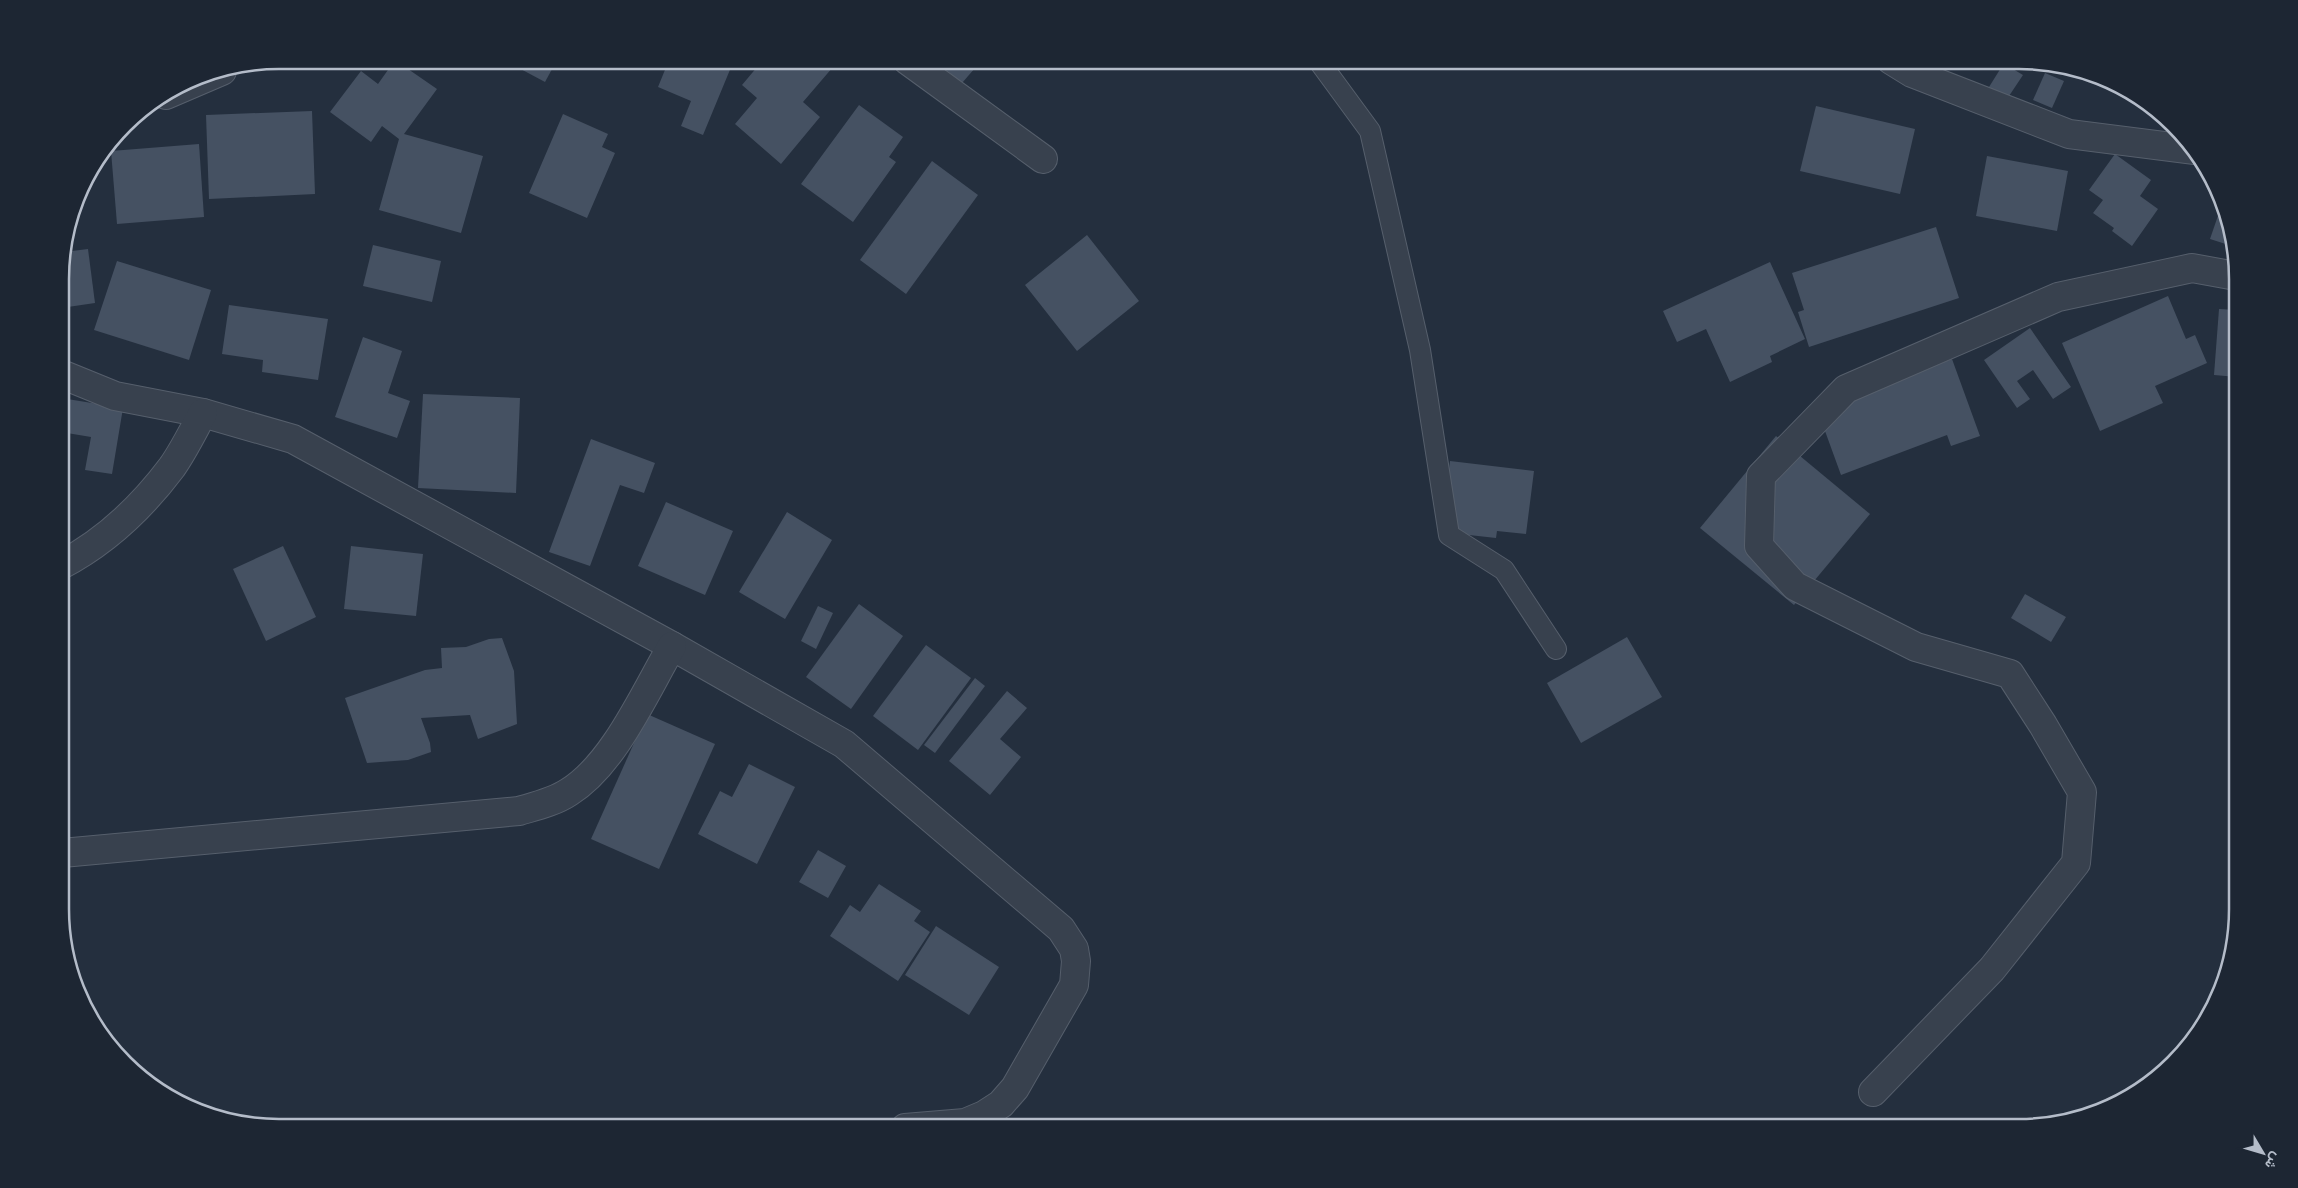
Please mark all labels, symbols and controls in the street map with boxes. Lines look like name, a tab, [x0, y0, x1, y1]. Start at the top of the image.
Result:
north arrow	[2238, 1128, 2288, 1178]
text: ش	[2261, 1149, 2285, 1173]

